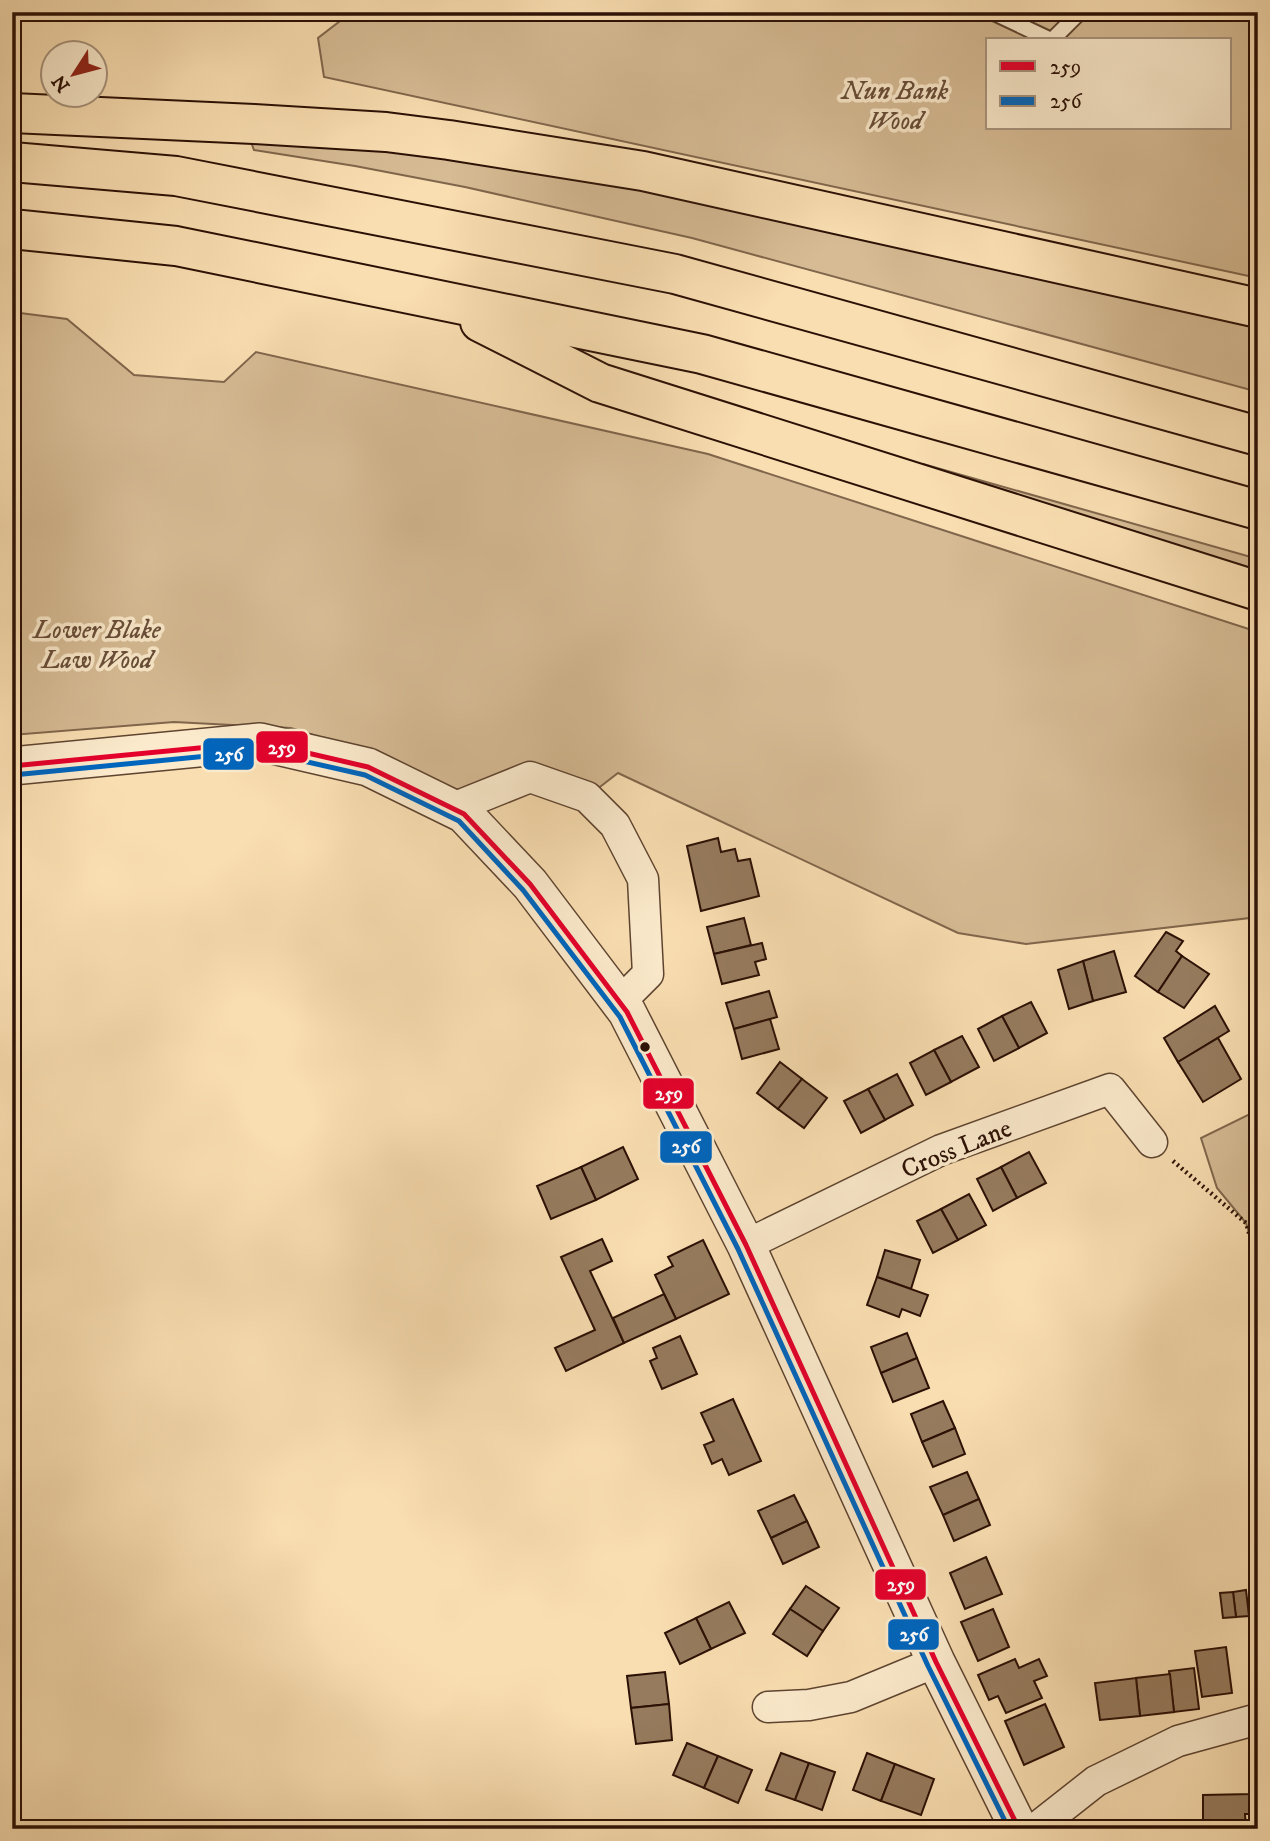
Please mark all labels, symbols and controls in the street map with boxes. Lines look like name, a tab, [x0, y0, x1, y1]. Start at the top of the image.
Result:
north arrow	[38, 38, 108, 108]
legend	[986, 38, 1232, 130]
text: 259	[1050, 55, 1081, 81]
text: N	[47, 70, 75, 96]
park label: Nun Bank Wood	[840, 75, 949, 138]
text: 256	[1050, 89, 1083, 115]
park label: Lower Blake Law Wood	[31, 614, 162, 677]
line badge: 259	[255, 730, 309, 764]
line badge: 256	[202, 737, 255, 771]
text: 259	[268, 737, 296, 760]
text: 256	[215, 744, 244, 767]
unlabelled marker	[638, 1040, 652, 1054]
line badge: 259	[642, 1077, 695, 1110]
text: 259	[655, 1083, 683, 1106]
street label: Cross Lane	[896, 1112, 1017, 1187]
line badge: 256	[659, 1130, 713, 1164]
text: 256	[672, 1136, 701, 1159]
line badge: 259	[874, 1568, 927, 1601]
text: 259	[887, 1574, 915, 1597]
line badge: 256	[887, 1618, 940, 1651]
text: 256	[900, 1624, 929, 1647]

